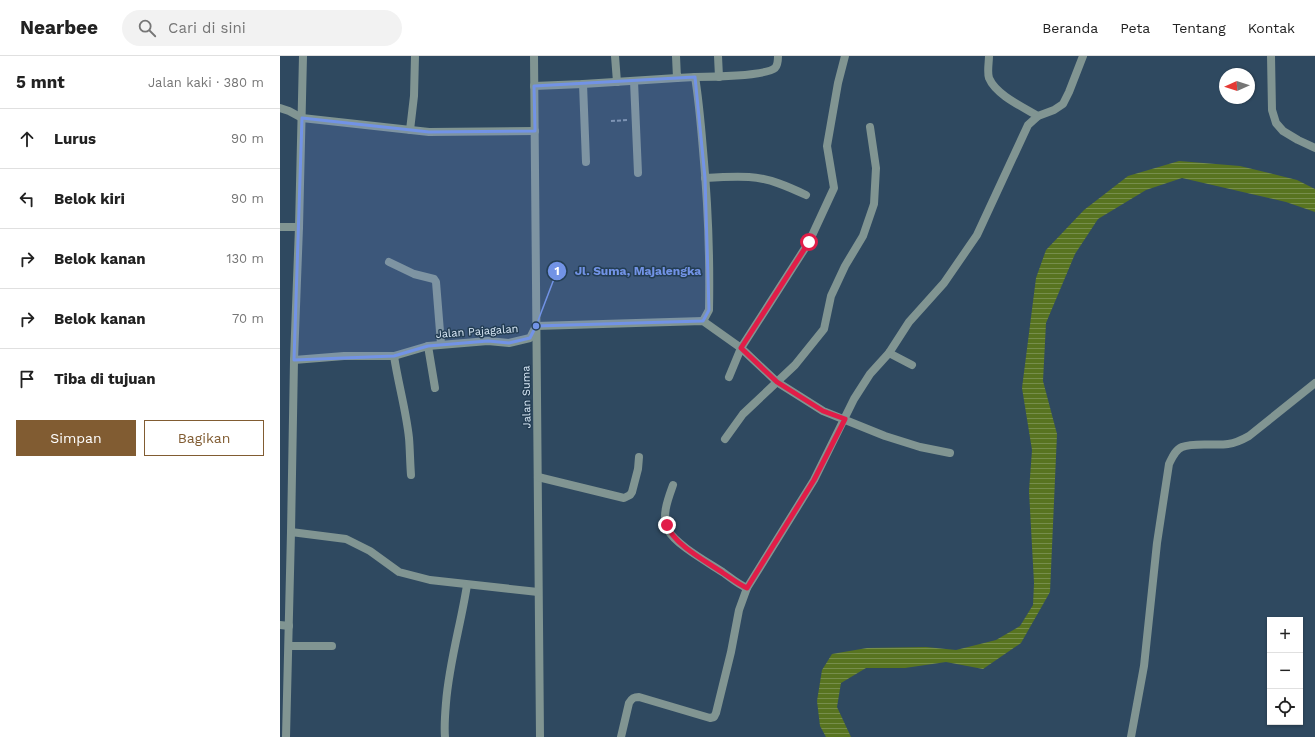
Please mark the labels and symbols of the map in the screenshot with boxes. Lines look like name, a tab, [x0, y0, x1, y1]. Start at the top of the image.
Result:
north arrow	[1219, 68, 1255, 104]
route start	[800, 233, 818, 251]
callout: Jl. Suma, Majalengka	[547, 259, 709, 283]
text: 1	[554, 264, 560, 278]
text: Jl. Suma, Majalengka	[575, 264, 701, 278]
street label: Jalan Pajagalan	[435, 322, 519, 341]
street label: Jalan Suma	[519, 365, 534, 429]
route end	[658, 516, 676, 534]

